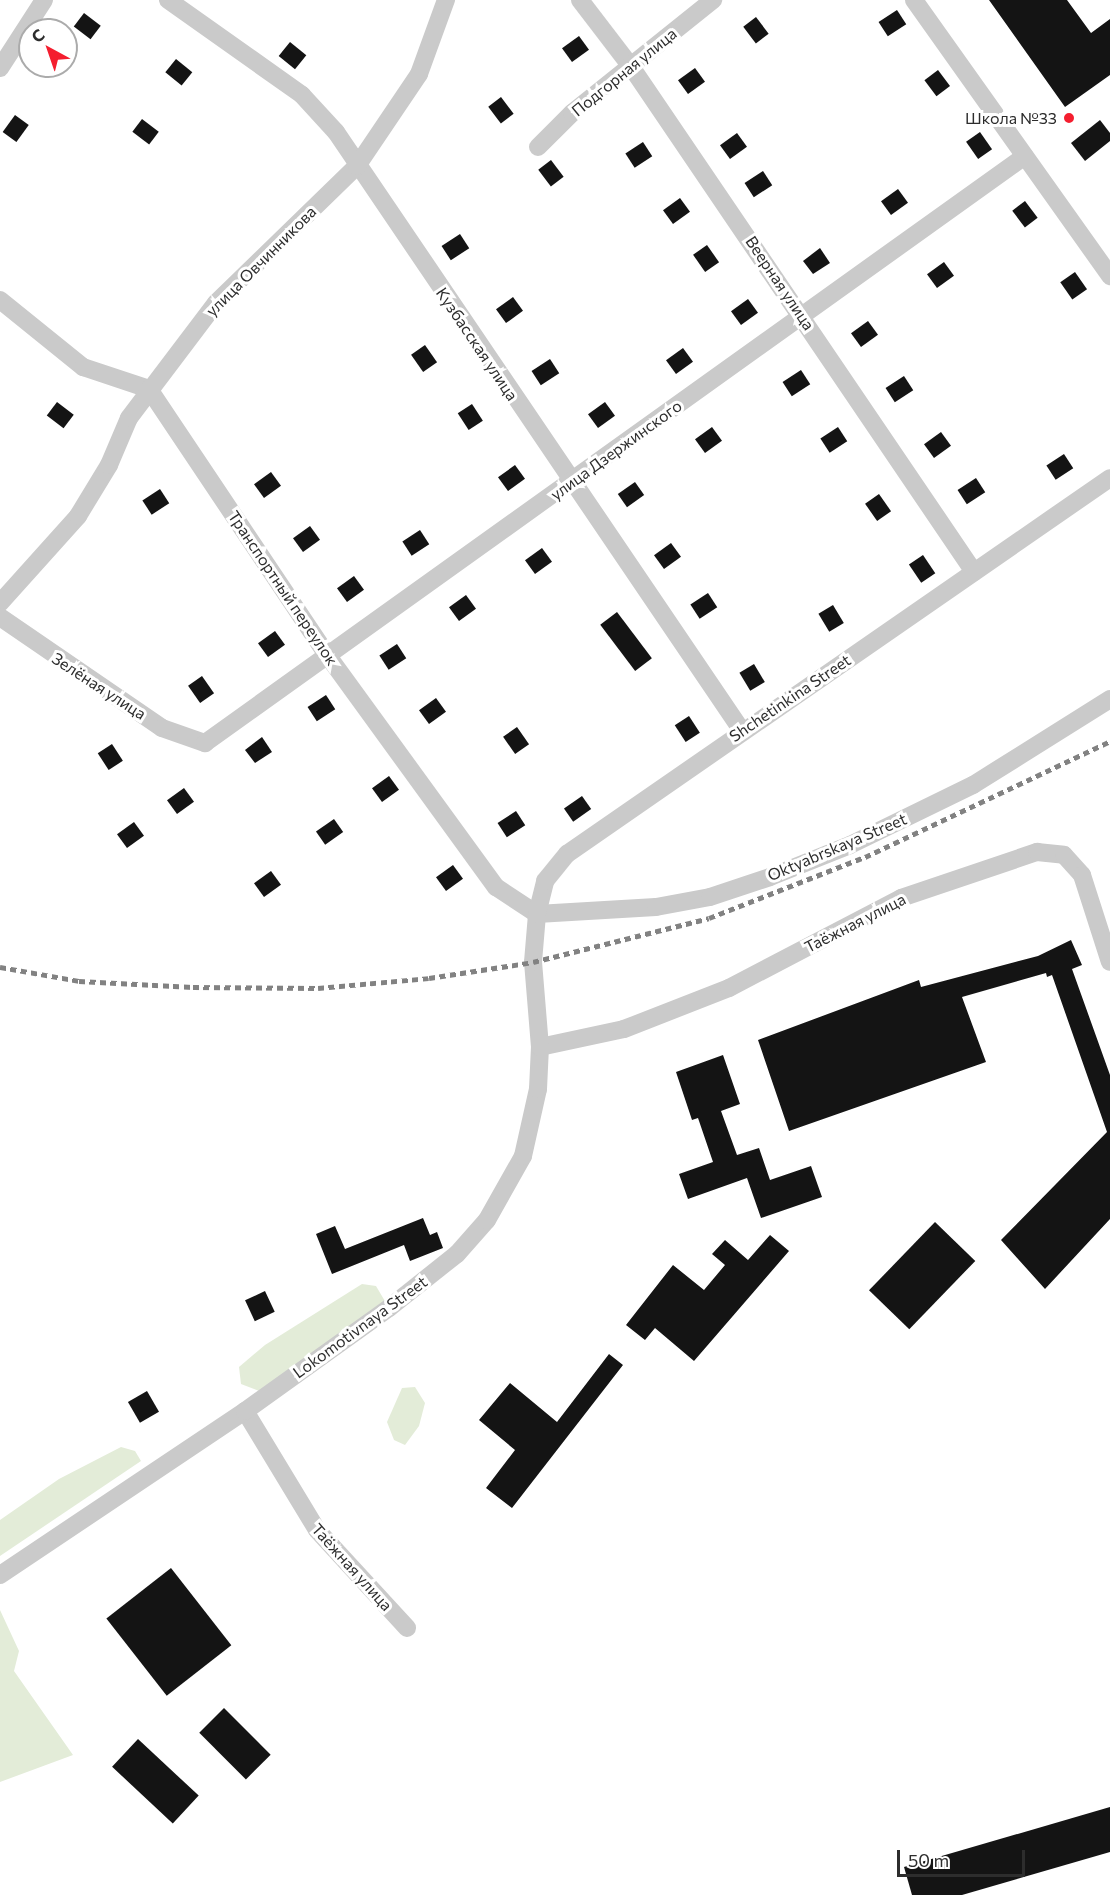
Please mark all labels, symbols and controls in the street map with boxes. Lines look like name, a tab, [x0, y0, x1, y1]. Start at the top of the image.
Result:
north arrow	[18, 18, 78, 78]
street label: Подгорная улица	[568, 24, 680, 120]
text: С	[27, 25, 48, 46]
place label: Школа №33	[965, 108, 1057, 128]
marker: Школа №33	[1062, 111, 1076, 125]
street label: улица Овчинникова	[202, 202, 320, 320]
street label: Веерная улица	[742, 232, 818, 334]
street label: Кузбасская улица	[432, 284, 522, 404]
street label: улица Дзержинского	[547, 396, 685, 504]
street label: Транспортный переулок	[224, 507, 342, 669]
street label: Зелёная улица	[49, 649, 149, 723]
street label: Shchetinkina Street	[726, 650, 854, 746]
street label: Oktyabrskaya Street	[765, 809, 909, 885]
street label: Таёжная улица	[801, 889, 909, 957]
street label: Lokomotivnaya Street	[289, 1272, 431, 1382]
street label: Таёжная улица	[308, 1519, 396, 1615]
scale bar	[900, 1838, 1028, 1876]
text: 50 m	[908, 1849, 949, 1871]

